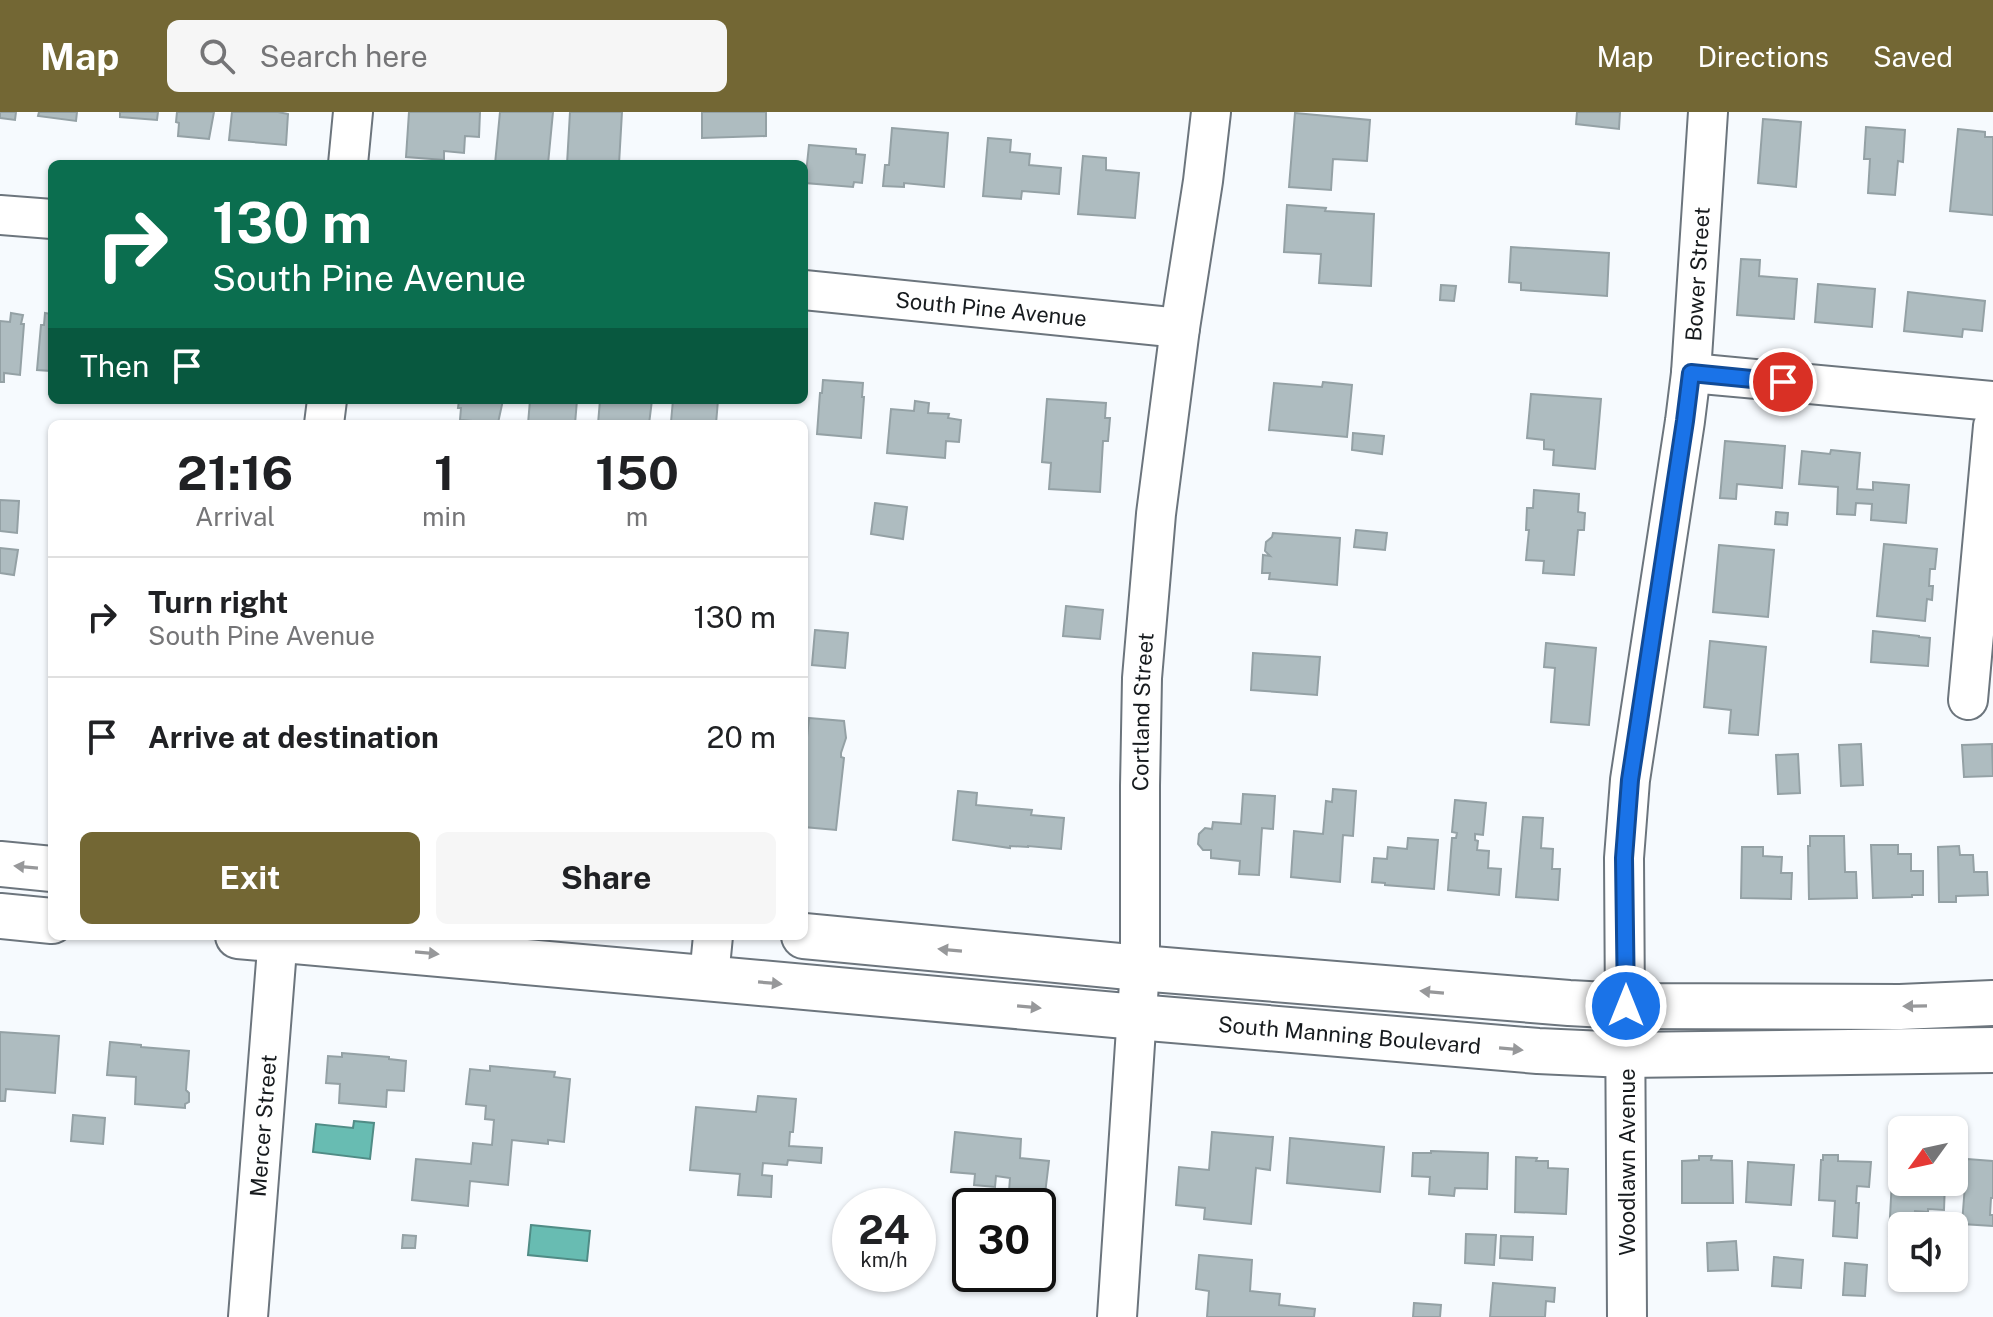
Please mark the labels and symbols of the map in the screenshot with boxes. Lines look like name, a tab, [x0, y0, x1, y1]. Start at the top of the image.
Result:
street label: Bower Street	[1680, 206, 1715, 342]
street label: South Pine Avenue	[894, 286, 1088, 331]
pin	[1749, 348, 1817, 416]
street label: Cortland Street	[1127, 632, 1159, 791]
one-way arrow	[13, 860, 38, 873]
one-way arrow	[937, 943, 962, 956]
one-way arrow	[415, 946, 440, 959]
position arrow	[1584, 964, 1668, 1048]
one-way arrow	[758, 977, 783, 990]
one-way arrow	[1419, 985, 1444, 998]
one-way arrow	[1902, 1000, 1927, 1013]
one-way arrow	[1017, 1001, 1042, 1014]
street label: South Manning Boulevard	[1217, 1011, 1482, 1059]
one-way arrow	[1499, 1042, 1524, 1055]
street label: Mercer Street	[245, 1053, 282, 1198]
street label: Woodlawn Avenue	[1614, 1068, 1640, 1256]
north arrow	[1888, 1116, 1968, 1196]
speed limit sign: 30	[952, 1188, 1056, 1292]

